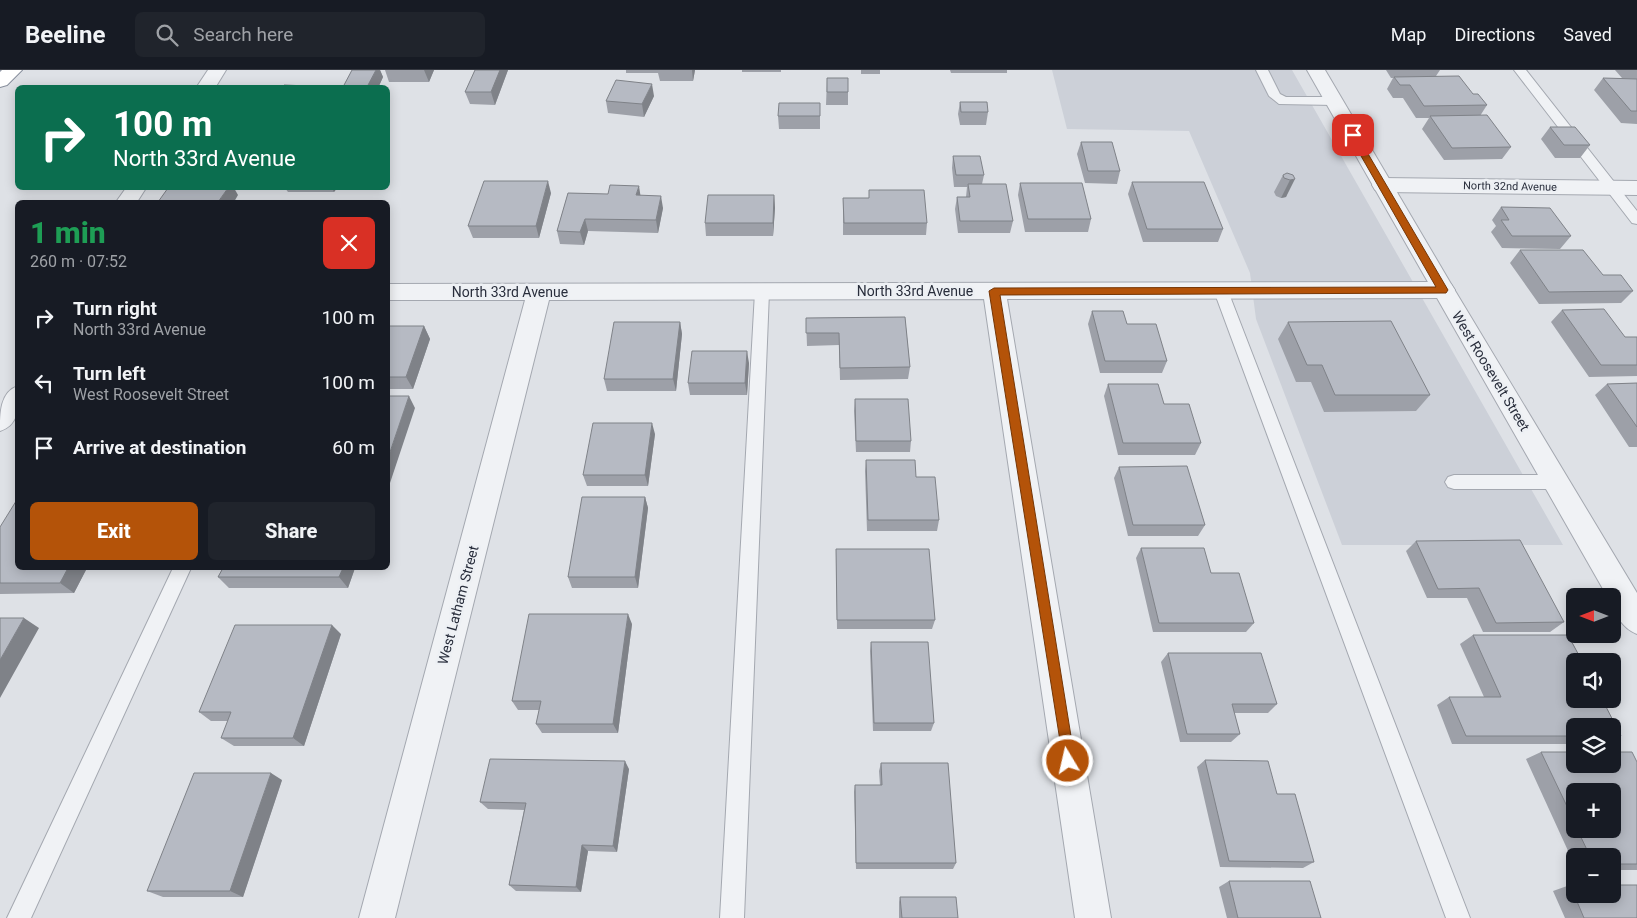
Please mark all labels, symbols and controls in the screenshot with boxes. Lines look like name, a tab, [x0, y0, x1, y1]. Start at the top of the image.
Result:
search box	[135, 12, 485, 57]
text: Beeline	[25, 21, 105, 49]
icon: search	[153, 21, 181, 49]
text: Search here	[193, 23, 293, 46]
text: Map	[1391, 24, 1426, 45]
text: Directions	[1454, 24, 1535, 45]
text: Saved	[1563, 24, 1612, 45]
text: 100 m	[113, 104, 212, 145]
icon: right	[30, 105, 95, 170]
pin	[1332, 114, 1374, 156]
icon: arrive	[1339, 121, 1367, 149]
text: North 33rd Avenue	[113, 146, 296, 171]
street label: North 32nd Avenue	[1463, 179, 1557, 194]
text: 1 min	[30, 215, 106, 250]
button: close	[323, 217, 375, 269]
text: 260 m · 07:52	[30, 252, 127, 271]
street label: North 33rd Avenue	[857, 283, 973, 299]
street label: North 33rd Avenue	[452, 284, 568, 300]
text: Turn right	[73, 297, 157, 320]
icon: right	[30, 304, 58, 332]
text: 100 m	[322, 306, 375, 329]
street label: West Roosevelt Street	[1449, 308, 1533, 434]
text: North 33rd Avenue	[73, 320, 206, 339]
text: Turn left	[73, 362, 146, 385]
icon: left	[30, 369, 58, 397]
text: 100 m	[322, 371, 375, 394]
text: West Roosevelt Street	[73, 385, 229, 404]
icon: arrive	[30, 434, 58, 462]
text: Arrive at destination	[73, 436, 246, 459]
text: 60 m	[332, 436, 375, 459]
button: Exit	[30, 502, 198, 560]
button: Share	[208, 502, 375, 560]
street label: West Latham Street	[434, 543, 482, 666]
north arrow	[1566, 588, 1621, 642]
map controls	[1566, 588, 1621, 903]
button: sound	[1566, 653, 1621, 708]
button: layers	[1566, 718, 1621, 773]
position arrow	[1041, 734, 1093, 786]
button: +	[1566, 783, 1621, 838]
button: −	[1566, 848, 1621, 903]

